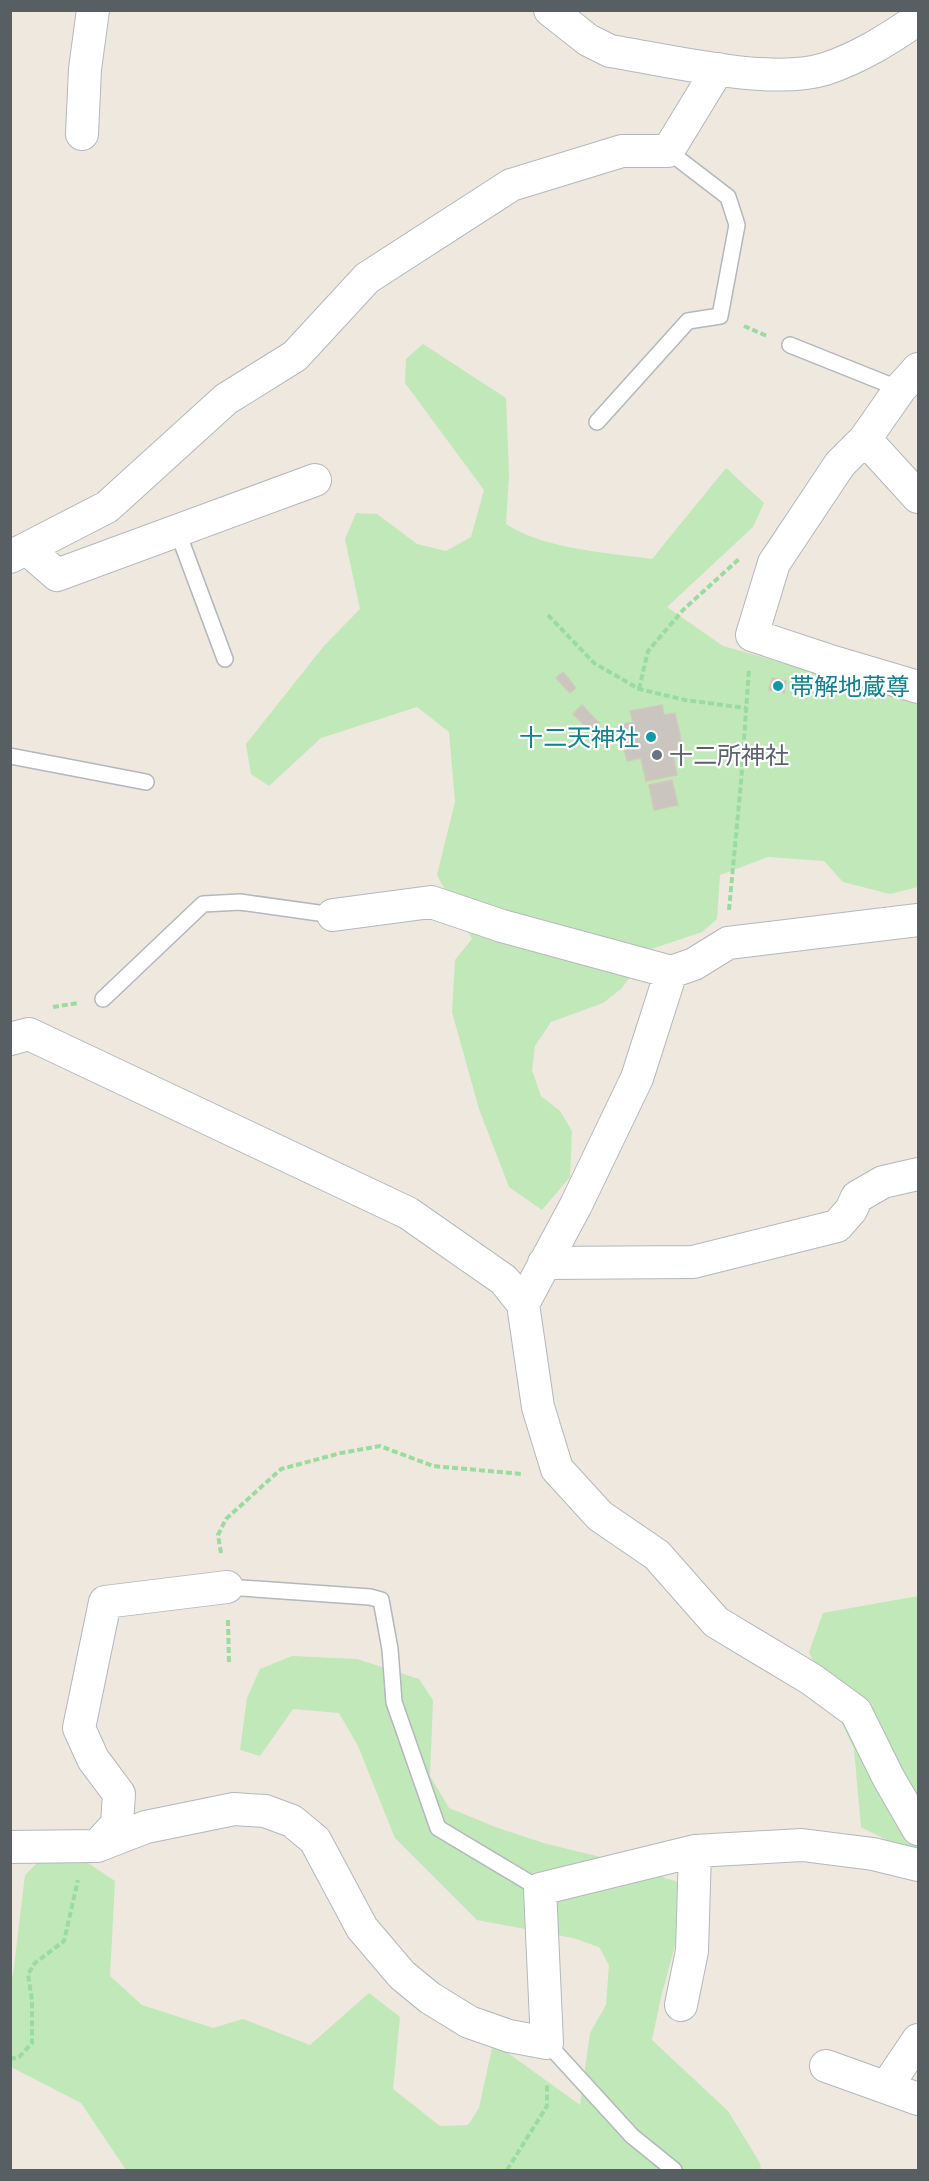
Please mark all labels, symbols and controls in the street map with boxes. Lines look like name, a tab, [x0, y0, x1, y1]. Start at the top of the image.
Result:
place label: 帯解地蔵尊	[790, 669, 910, 704]
marker: 帯解地蔵尊	[771, 679, 785, 693]
place label: 十二天神社	[519, 720, 639, 755]
marker: 十二天神社	[644, 730, 658, 744]
place label: 十二所神社	[669, 738, 789, 773]
marker: 十二所神社	[650, 748, 664, 762]

